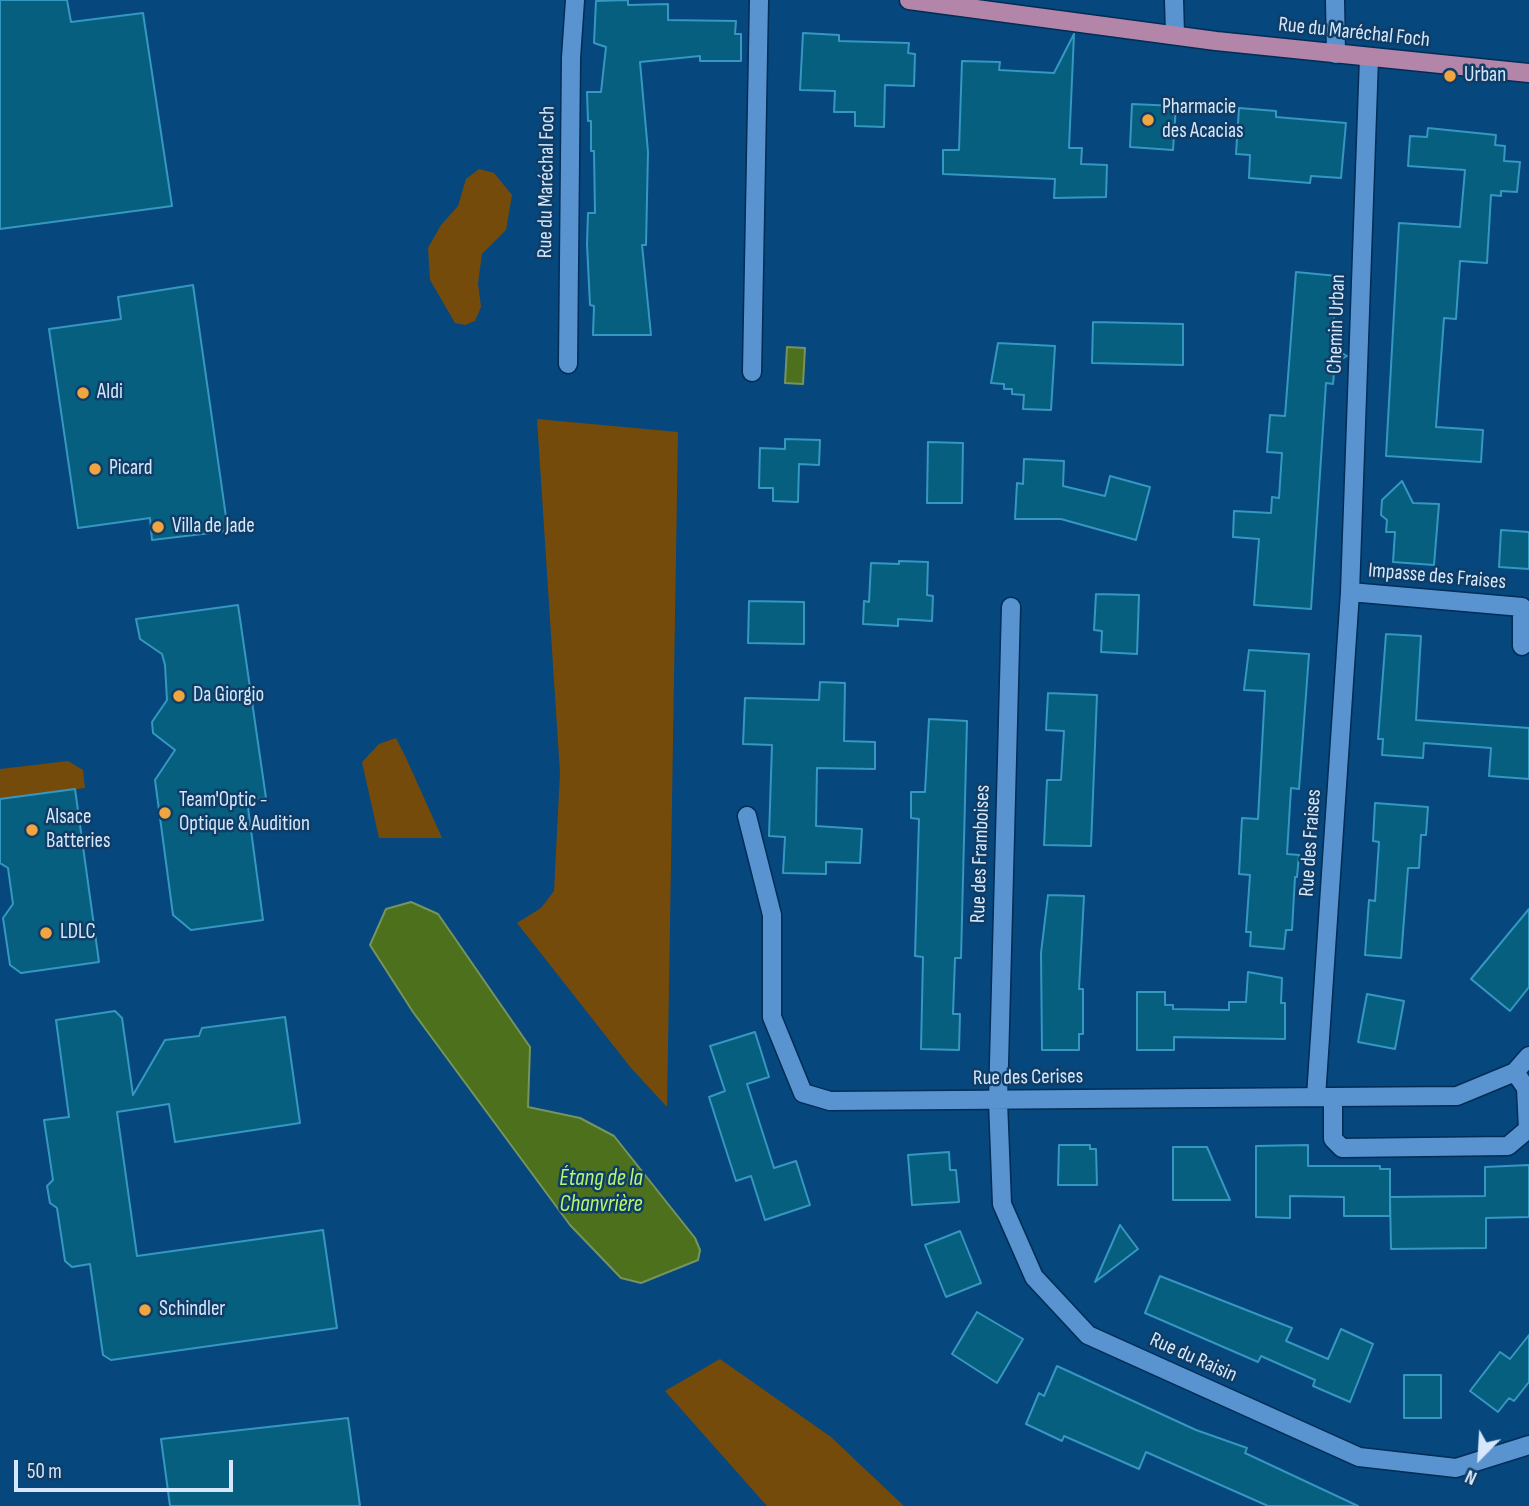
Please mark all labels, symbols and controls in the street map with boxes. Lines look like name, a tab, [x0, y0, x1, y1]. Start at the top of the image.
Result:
street label: Rue du Maréchal Foch	[1277, 13, 1431, 53]
place label: Urban	[1464, 63, 1506, 89]
marker: Urban	[1442, 68, 1458, 84]
place label: Pharmacie des Acacias	[1162, 95, 1244, 145]
street label: Rue du Maréchal Foch	[533, 106, 561, 258]
marker: Pharmacie des Acacias	[1140, 112, 1156, 128]
street label: Chemin Urban	[1323, 274, 1351, 374]
place label: Aldi	[97, 380, 123, 406]
marker: Aldi	[75, 385, 91, 401]
place label: Picard	[109, 456, 152, 482]
marker: Picard	[87, 461, 103, 477]
place label: Villa de Jade	[172, 514, 255, 540]
marker: Villa de Jade	[150, 519, 166, 535]
street label: Impasse des Fraises	[1367, 558, 1507, 596]
place label: Da Giorgio	[193, 683, 264, 709]
marker: Da Giorgio	[171, 688, 187, 704]
street label: Rue des Framboises	[966, 784, 996, 924]
place label: Team'Optic - Optique & Audition	[179, 788, 310, 838]
street label: Rue des Fraises	[1295, 789, 1327, 897]
place label: Alsace Batteries	[46, 805, 110, 855]
marker: Team'Optic - Optique & Audition	[157, 805, 173, 821]
marker: Alsace Batteries	[24, 822, 40, 838]
place label: LDLC	[60, 920, 96, 946]
marker: LDLC	[38, 925, 54, 941]
street label: Rue des Cerises	[973, 1064, 1083, 1092]
water label: Étang de la Chanvrière	[559, 1165, 643, 1219]
place label: Schindler	[159, 1297, 225, 1323]
marker: Schindler	[137, 1302, 153, 1318]
street label: Rue du Raisin	[1145, 1328, 1241, 1388]
north arrow	[1445, 1422, 1515, 1492]
scale bar	[18, 1446, 236, 1490]
text: 50 m	[27, 1459, 62, 1484]
text: N	[1462, 1464, 1481, 1489]

